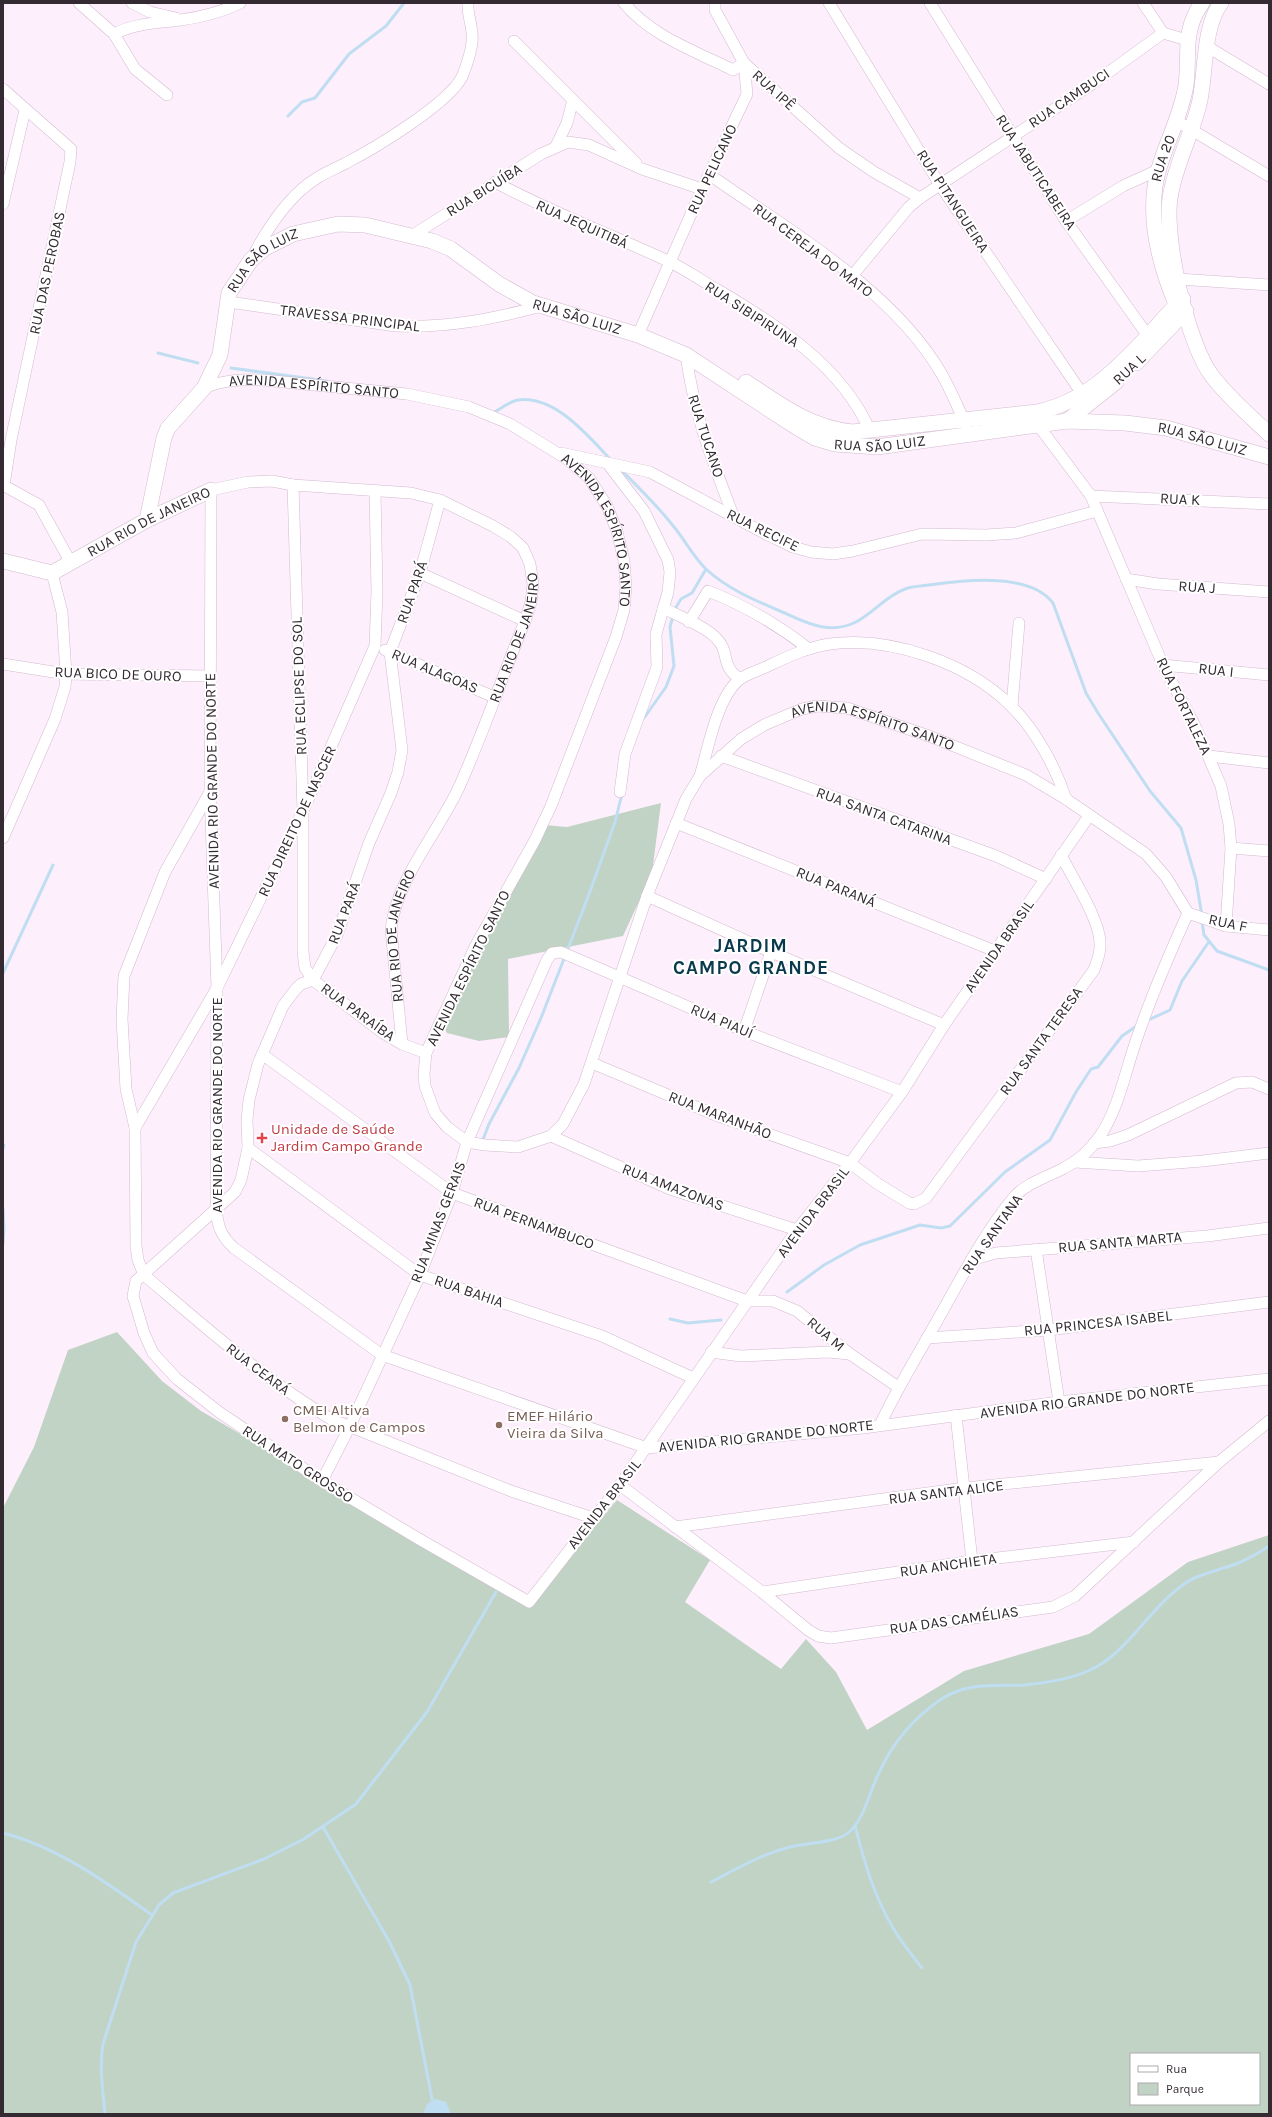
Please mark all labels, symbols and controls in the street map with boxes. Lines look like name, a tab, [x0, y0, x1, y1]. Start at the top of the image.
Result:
street label: RUA CAMBUCI	[1025, 64, 1113, 132]
street label: RUA IPÊ	[749, 66, 799, 114]
street label: RUA JABUTICABEIRA	[992, 111, 1080, 234]
street label: RUA PELICANO	[683, 121, 741, 217]
street label: RUA 20	[1147, 132, 1179, 184]
street label: RUA PITANGUEIRA	[913, 146, 993, 256]
street label: RUA BICUÍBA	[443, 159, 525, 220]
street label: RUA JEQUITIBÁ	[533, 196, 631, 253]
street label: RUA CEREJA DO MATO	[749, 199, 877, 301]
street label: RUA DAS PEROBAS	[25, 210, 69, 336]
street label: RUA SÃO LUIZ	[223, 224, 300, 296]
street label: RUA SIBIPIRUNA	[702, 277, 803, 351]
street label: RUA SÃO LUIZ	[530, 294, 624, 338]
street label: TRAVESSA PRINCIPAL	[279, 300, 421, 336]
street label: RUA L	[1109, 349, 1149, 389]
street label: AVENIDA ESPÍRITO SANTO	[227, 371, 400, 402]
street label: RUA TUCANO	[684, 392, 728, 480]
street label: RUA SÃO LUIZ	[1157, 418, 1249, 459]
street label: RUA SÃO LUIZ	[833, 431, 927, 456]
street label: AVENIDA ESPÍRITO SANTO	[558, 449, 635, 608]
street label: RUA RIO DE JANEIRO	[84, 483, 213, 561]
street label: RUA K	[1159, 489, 1201, 509]
street label: RUA RECIFE	[724, 505, 802, 555]
street label: RUA PARÁ	[393, 558, 431, 626]
street label: RUA RIO DE JANEIRO	[485, 571, 542, 705]
street label: RUA J	[1178, 577, 1216, 597]
street label: RUA ECLIPSE DO SOL	[288, 617, 310, 755]
street label: RUA ALAGOAS	[389, 645, 481, 697]
street label: RUA FORTALEZA	[1153, 654, 1216, 758]
street label: RUA I	[1197, 659, 1235, 681]
street label: RUA BICO DE OURO	[54, 663, 182, 685]
street label: AVENIDA RIO GRANDE DO NORTE	[201, 673, 223, 889]
street label: AVENIDA ESPÍRITO SANTO	[787, 697, 957, 754]
street label: RUA DIREITO DE NASCER	[254, 743, 340, 899]
street label: RUA SANTA CATARINA	[814, 783, 955, 849]
street label: RUA PARANÁ	[794, 863, 879, 911]
street label: RUA RIO DE JANEIRO	[382, 866, 419, 1003]
street label: RUA PARÁ	[324, 879, 364, 947]
street label: AVENIDA ESPÍRITO SANTO	[422, 887, 514, 1049]
street label: AVENIDA BRASIL	[960, 896, 1038, 996]
street label: RUA F	[1207, 910, 1249, 936]
district label: JARDIM CAMPO GRANDE	[673, 935, 829, 979]
street label: RUA PARAÍBA	[317, 979, 399, 1045]
street label: RUA SANTA TERESA	[996, 983, 1087, 1099]
street label: AVENIDA RIO GRANDE DO NORTE	[208, 997, 226, 1213]
street label: RUA PIAUÍ	[688, 1000, 757, 1043]
street label: RUA MARANHÃO	[666, 1087, 774, 1143]
place label: Unidade de Saúde Jardim Campo Grande	[271, 1120, 423, 1155]
marker: Unidade de Saúde Jardim Campo Grande	[256, 1132, 268, 1144]
street label: RUA MINAS GERAIS	[407, 1159, 469, 1285]
street label: RUA AMAZONAS	[620, 1159, 726, 1215]
street label: AVENIDA BRASIL	[773, 1163, 853, 1261]
street label: RUA SANTANA	[958, 1190, 1026, 1277]
street label: RUA PERNAMBUCO	[471, 1193, 597, 1253]
street label: RUA SANTA MARTA	[1057, 1228, 1183, 1256]
street label: RUA BAHIA	[432, 1271, 506, 1311]
street label: RUA PRINCESA ISABEL	[1023, 1306, 1173, 1340]
street label: RUA M	[803, 1313, 849, 1355]
street label: RUA CEARÁ	[223, 1339, 294, 1399]
street label: AVENIDA RIO GRANDE DO NORTE	[979, 1378, 1195, 1422]
place label: CMEI Altiva Belmon de Campos	[293, 1401, 426, 1436]
place label: EMEF Hilário Vieira da Silva	[507, 1407, 604, 1442]
marker: CMEI Altiva Belmon de Campos	[280, 1414, 290, 1424]
street label: AVENIDA RIO GRANDE DO NORTE	[658, 1416, 874, 1456]
marker: EMEF Hilário Vieira da Silva	[494, 1420, 504, 1430]
street label: RUA MATO GROSSO	[239, 1421, 357, 1507]
street label: AVENIDA BRASIL	[563, 1456, 645, 1552]
street label: RUA SANTA ALICE	[888, 1476, 1004, 1508]
street label: RUA ANCHIETA	[899, 1549, 998, 1581]
street label: RUA DAS CAMÉLIAS	[888, 1602, 1020, 1638]
legend	[1130, 2053, 1260, 2105]
text: Rua	[1166, 2062, 1187, 2076]
text: Parque	[1166, 2082, 1204, 2096]

